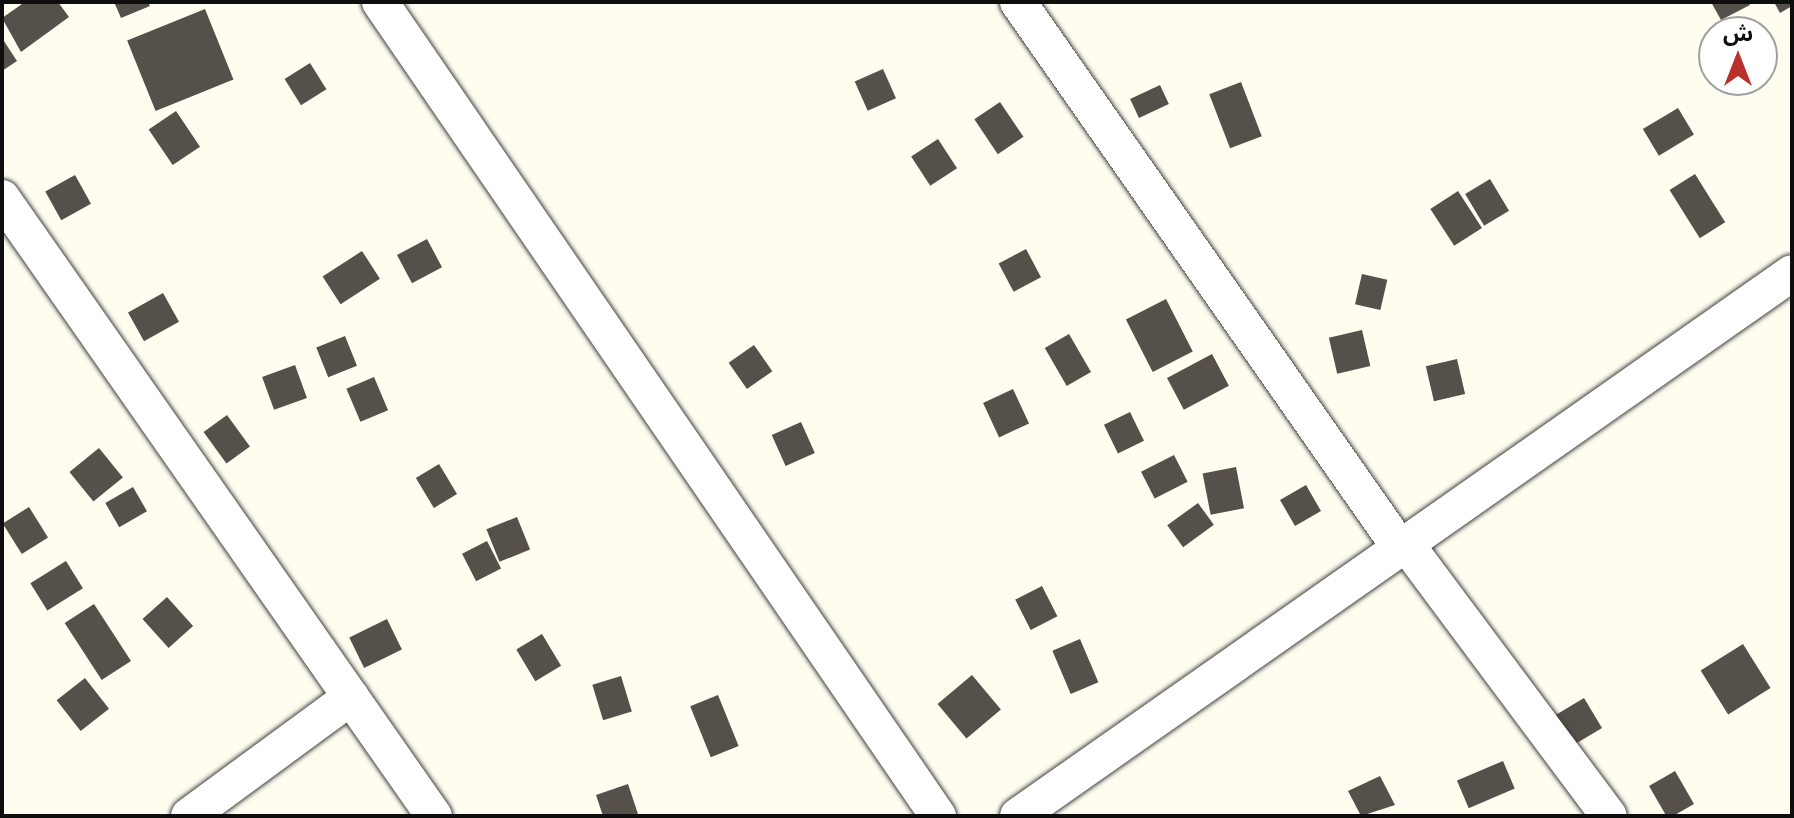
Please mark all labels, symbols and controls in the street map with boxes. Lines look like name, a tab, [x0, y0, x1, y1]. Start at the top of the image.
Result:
north arrow	[1698, 16, 1778, 96]
text: ش	[1723, 20, 1753, 47]

